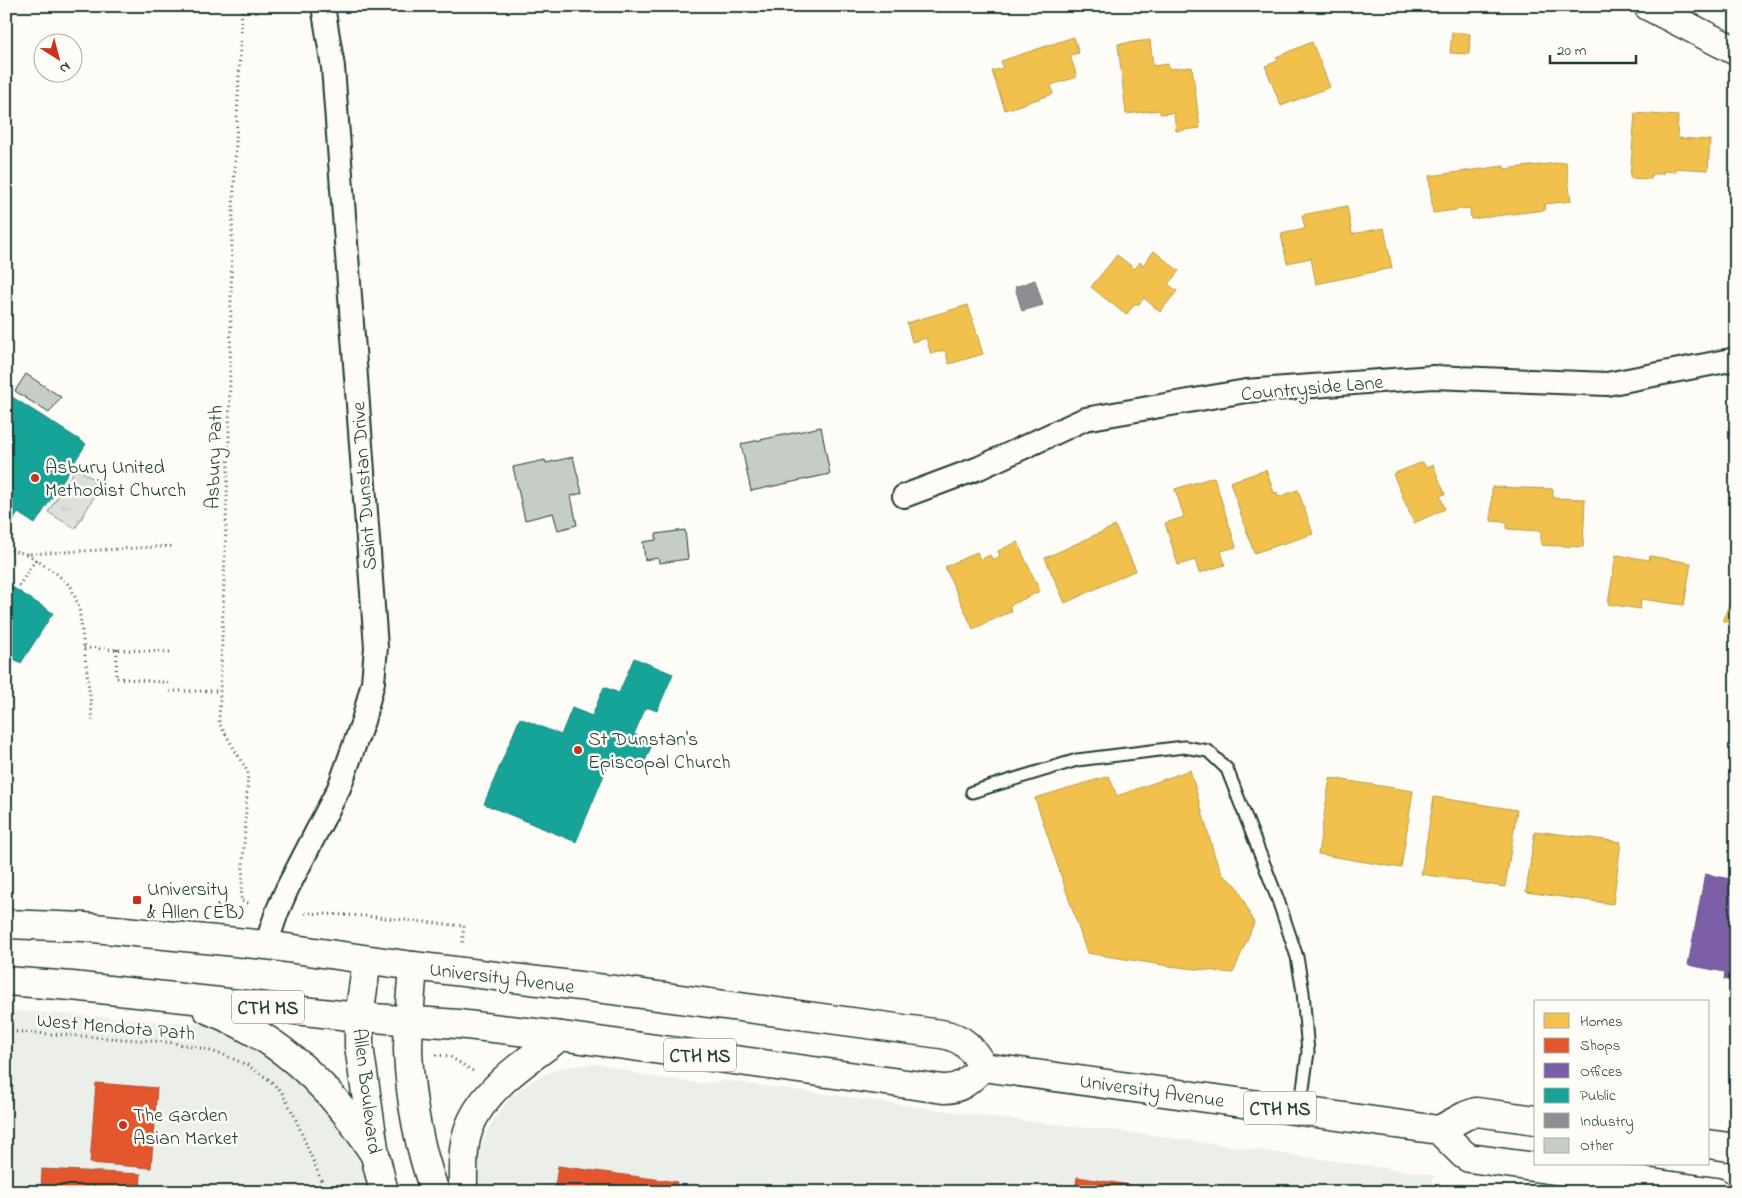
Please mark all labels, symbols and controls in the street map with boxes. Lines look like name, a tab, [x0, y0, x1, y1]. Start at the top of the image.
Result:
north arrow	[32, 32, 82, 82]
scale bar	[1550, 32, 1636, 64]
text: 20 m	[1557, 40, 1587, 62]
text: N	[55, 56, 75, 79]
street label: Countryside Lane	[1240, 369, 1385, 410]
street label: Saint Dunstan Drive	[345, 400, 386, 571]
street label: Asbury Path	[199, 405, 232, 510]
place label: Asbury United Methodist Church	[45, 454, 186, 506]
marker: Asbury United Methodist Church	[29, 472, 41, 484]
place label: St Dunstan's Episcopal Church	[588, 726, 731, 778]
marker: St Dunstan's Episcopal Church	[572, 744, 584, 756]
place label: University & Allen (EB)	[147, 876, 244, 928]
marker: University & Allen (EB)	[131, 894, 143, 906]
street label: University Avenue	[427, 956, 576, 1003]
road number: CTH MS	[232, 990, 304, 1024]
legend	[1534, 1000, 1710, 1166]
street label: West Mendota Path	[35, 1007, 196, 1050]
text: Homes	[1580, 1011, 1623, 1033]
street label: Allen Boulevard	[343, 1027, 388, 1156]
text: Shops	[1580, 1035, 1620, 1057]
road number: CTH MS	[664, 1038, 736, 1072]
text: Offices	[1580, 1061, 1622, 1083]
street label: University Avenue	[1077, 1068, 1226, 1117]
text: Public	[1580, 1085, 1616, 1107]
road number: CTH MS	[1244, 1092, 1316, 1124]
place label: The Garden Asian Market	[133, 1102, 239, 1154]
text: Industry	[1580, 1111, 1634, 1134]
marker: The Garden Asian Market	[117, 1119, 129, 1131]
text: Other	[1580, 1135, 1614, 1157]

